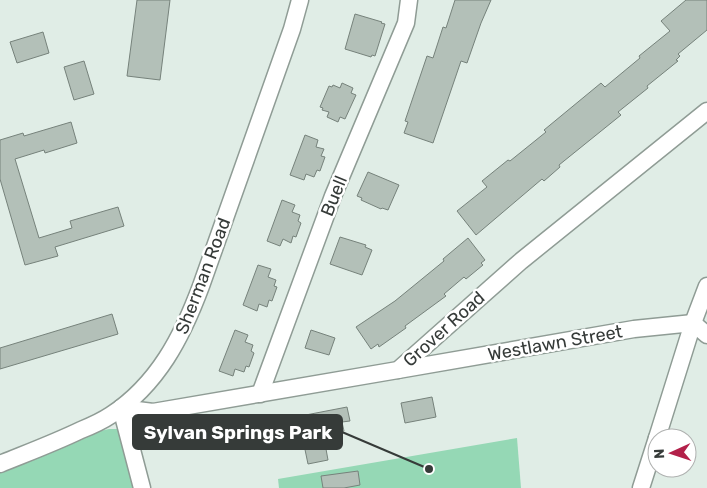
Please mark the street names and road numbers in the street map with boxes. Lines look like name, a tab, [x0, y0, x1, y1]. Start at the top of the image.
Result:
street label: Buell	[316, 173, 352, 219]
street label: Sherman Road	[171, 215, 235, 337]
street label: Grover Road	[399, 287, 489, 371]
street label: Westlawn Street	[486, 320, 624, 366]

